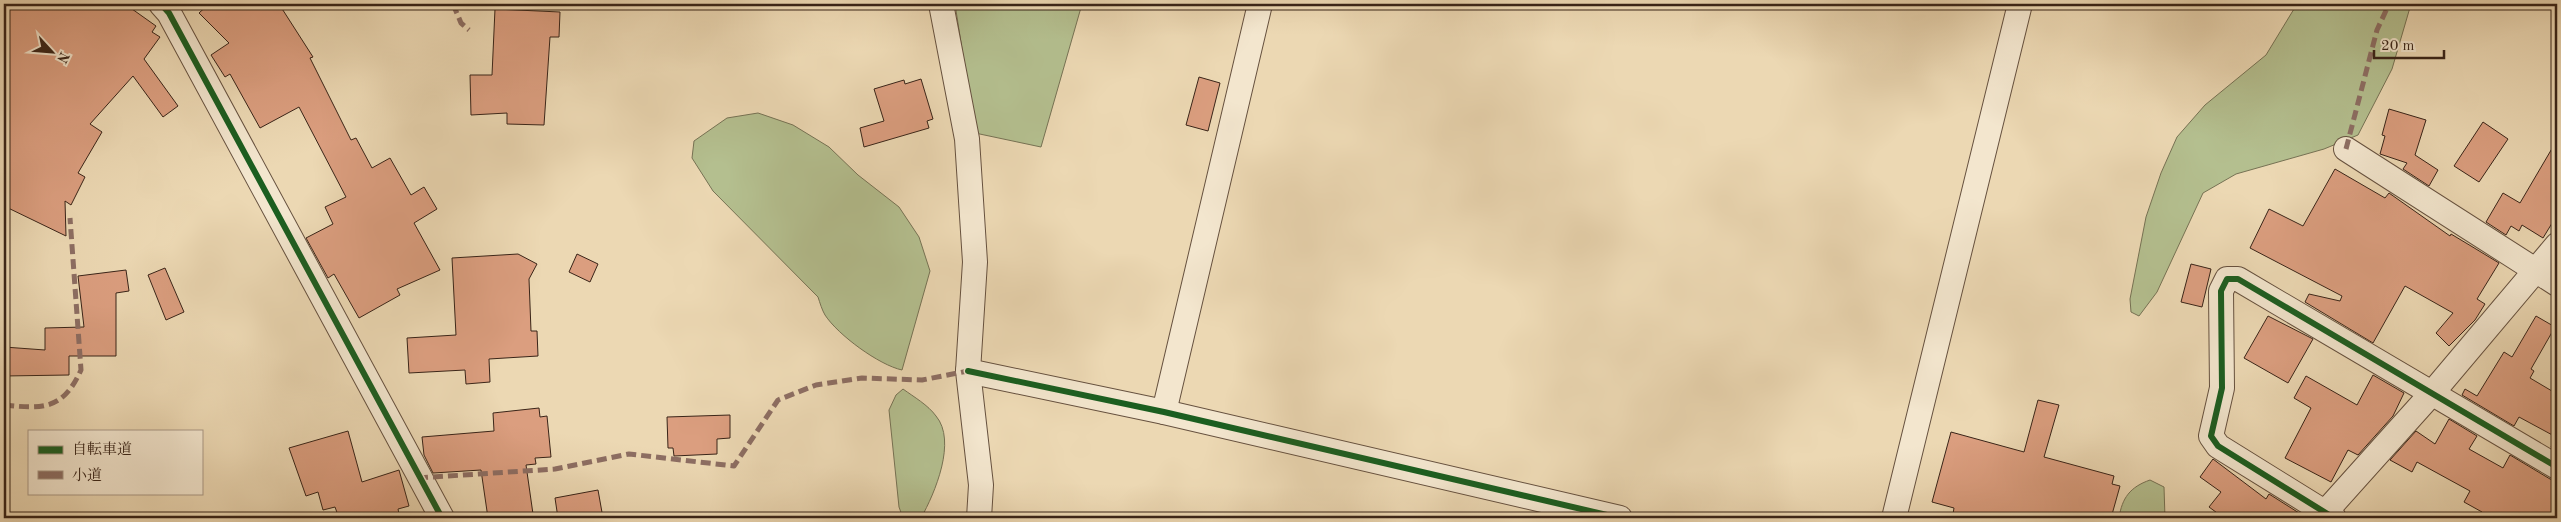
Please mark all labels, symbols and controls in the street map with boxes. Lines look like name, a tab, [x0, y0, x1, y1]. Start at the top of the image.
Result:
north arrow	[28, 28, 78, 78]
scale bar	[2374, 28, 2444, 60]
text: 20 m	[2381, 39, 2415, 54]
text: N	[54, 49, 71, 65]
legend	[28, 430, 202, 494]
text: 自転車道	[72, 441, 132, 458]
text: 小道	[72, 467, 102, 484]

